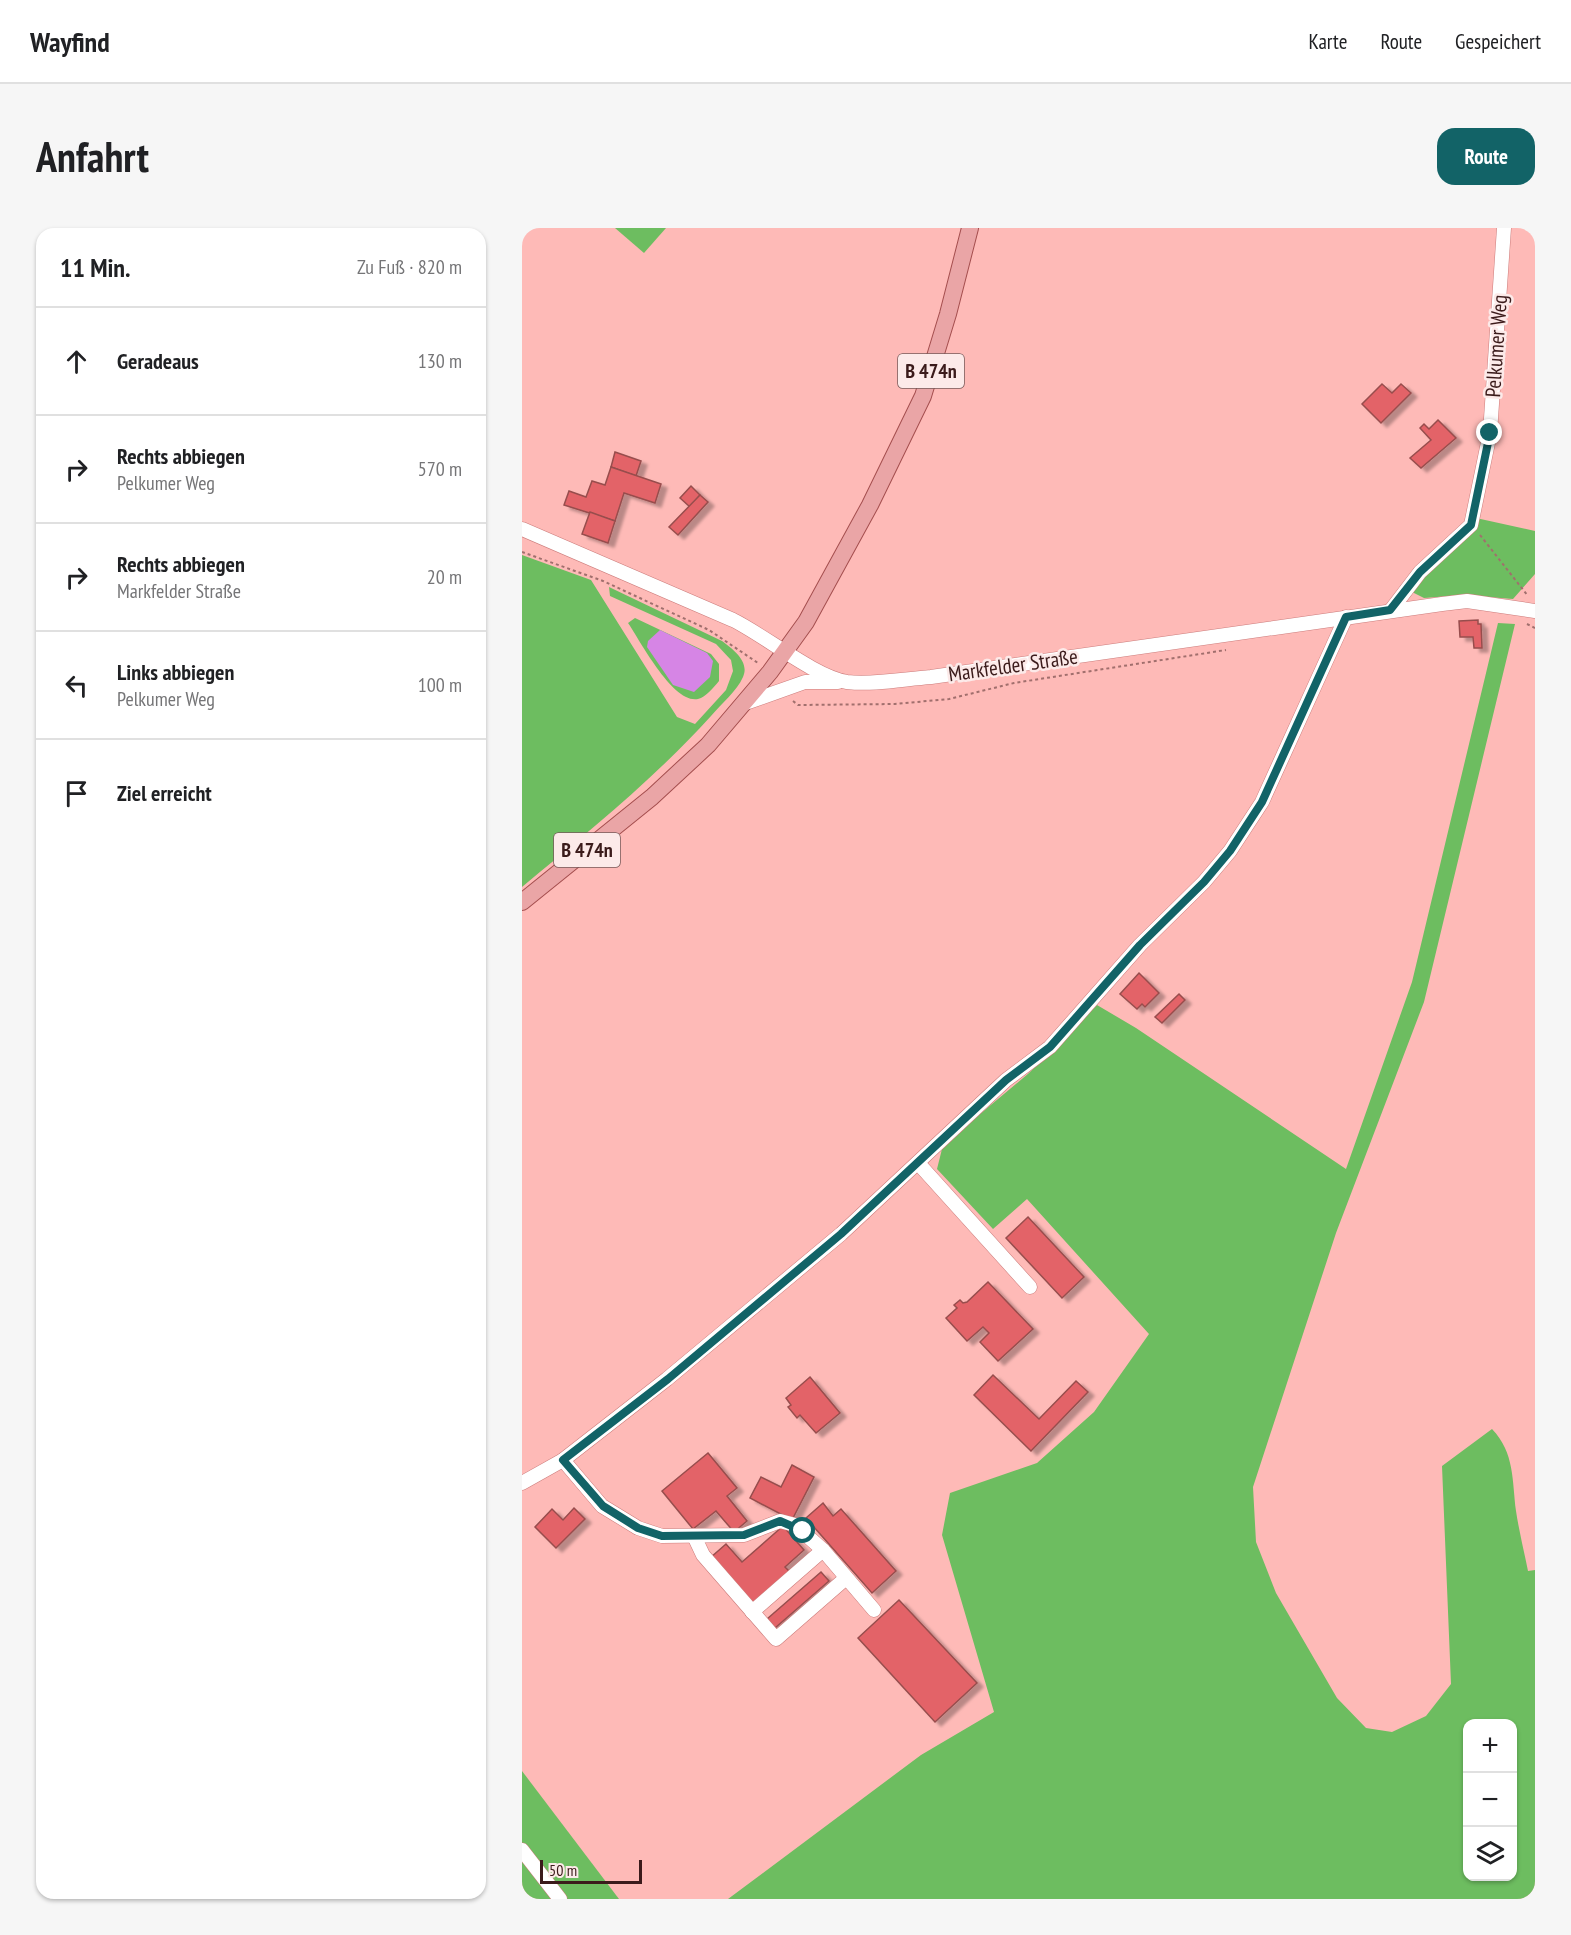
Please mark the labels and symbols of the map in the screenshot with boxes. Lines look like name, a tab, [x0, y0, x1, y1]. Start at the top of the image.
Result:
street label: Pelkumer Weg	[1479, 294, 1513, 398]
road number: B 474n	[898, 354, 964, 388]
route end	[1476, 419, 1502, 445]
street label: Markfelder Straße	[947, 643, 1079, 687]
road number: B 474n	[554, 833, 620, 867]
route start	[789, 1517, 815, 1543]
scale bar	[540, 1857, 642, 1884]

